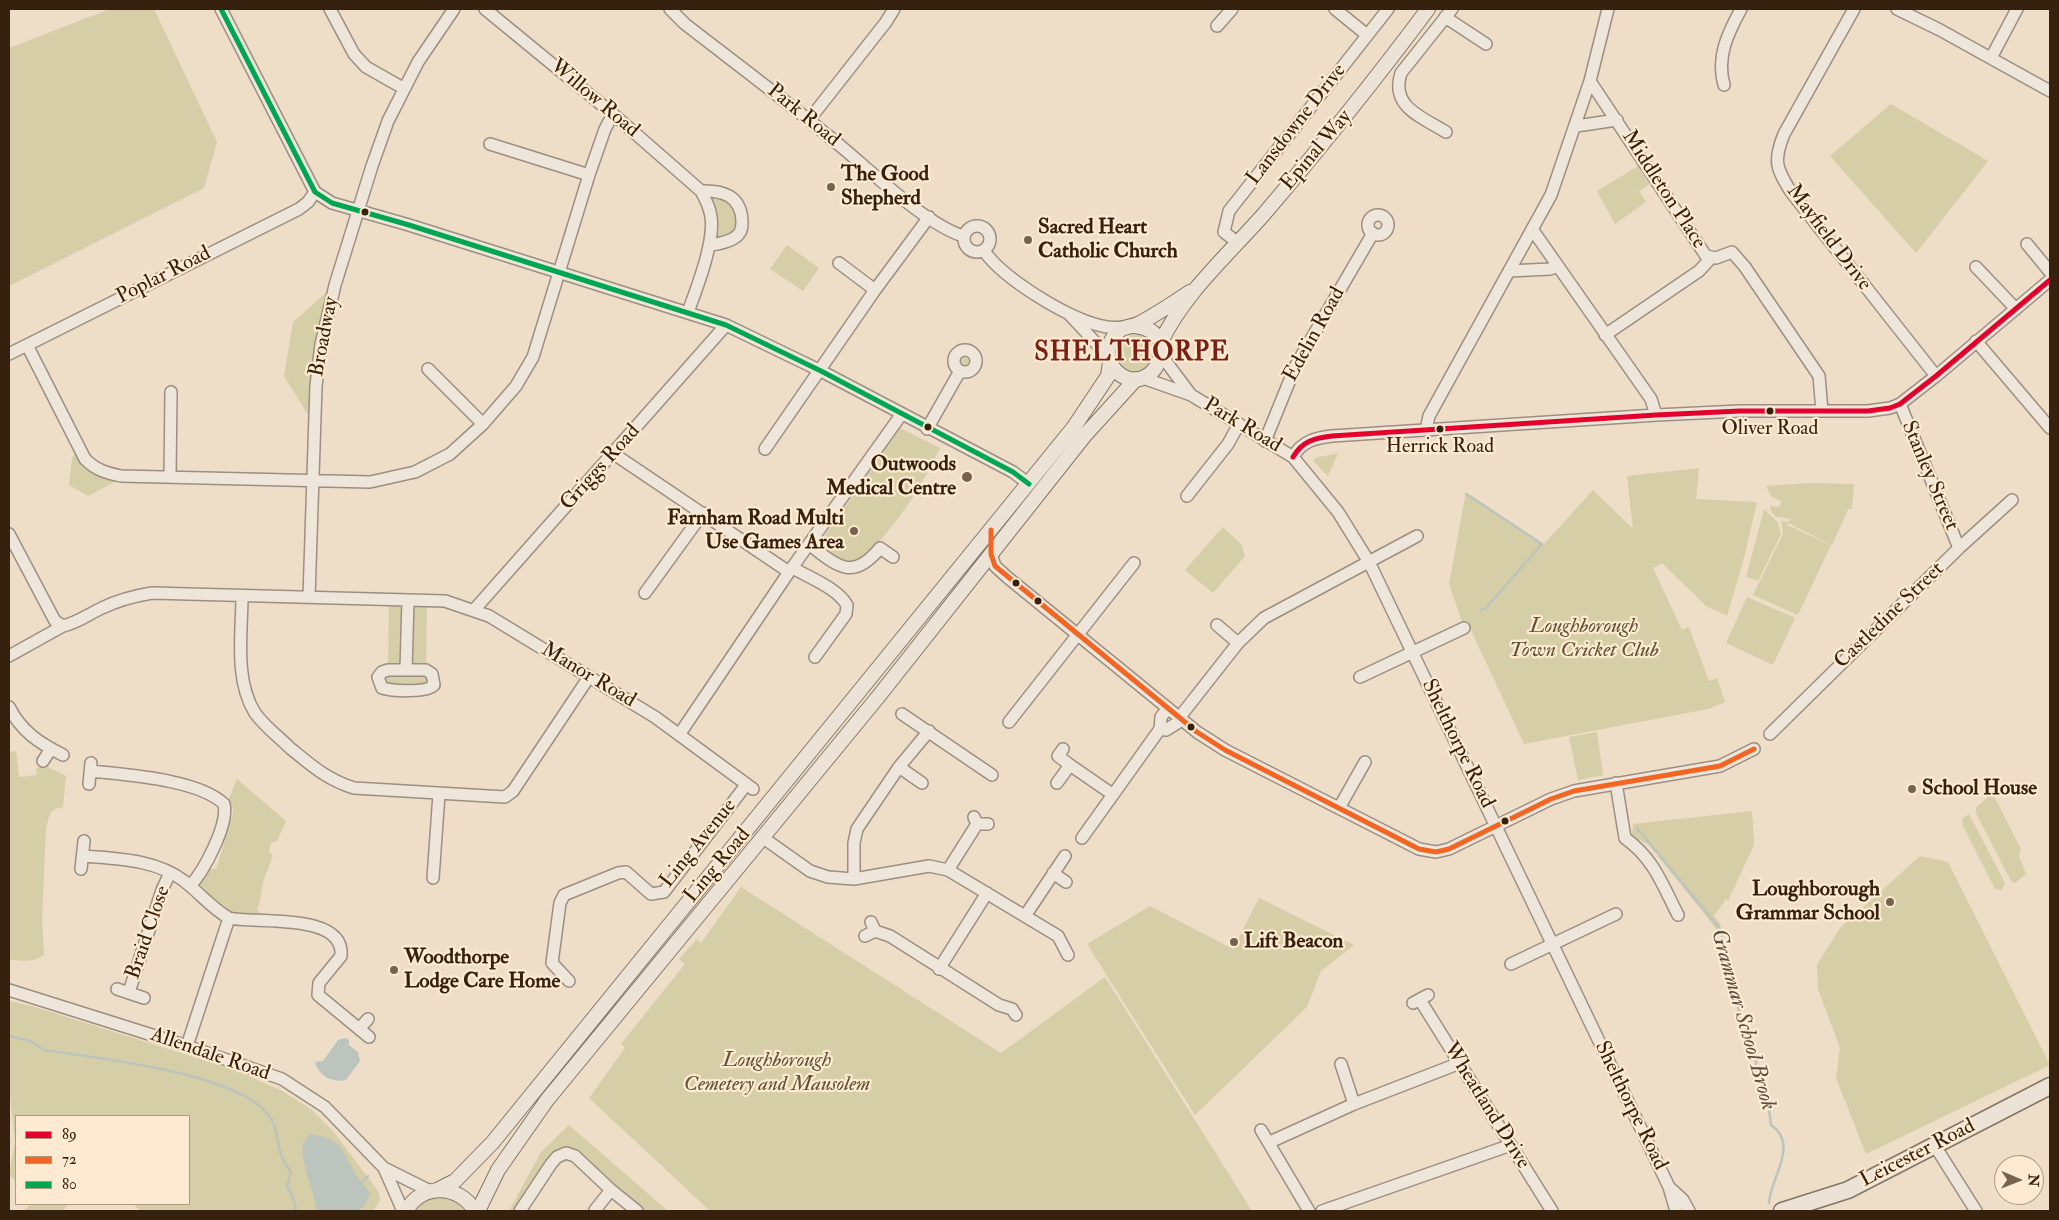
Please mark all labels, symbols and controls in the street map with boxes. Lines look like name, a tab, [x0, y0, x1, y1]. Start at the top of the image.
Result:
street label: Willow Road	[544, 54, 644, 144]
street label: Lansdowne Drive	[1242, 59, 1352, 191]
street label: Park Road	[761, 79, 845, 153]
street label: Epinal Way	[1276, 105, 1358, 197]
street label: Middleton Place	[1615, 126, 1711, 254]
place label: The Good Shepherd	[841, 162, 929, 212]
street label: Mayfield Drive	[1780, 180, 1876, 296]
marker: The Good Shepherd	[825, 181, 837, 193]
unlabelled marker	[360, 207, 370, 217]
place label: Sacred Heart Catholic Church	[1038, 215, 1178, 265]
marker: Sacred Heart Catholic Church	[1022, 234, 1034, 246]
street label: Poplar Road	[113, 242, 215, 310]
street label: Edelin Road	[1279, 283, 1351, 387]
street label: Broadway	[305, 295, 345, 379]
district label: SHELTHORPE	[1033, 338, 1231, 370]
street label: Park Road	[1198, 393, 1286, 459]
marker: Oliver Road	[1765, 406, 1775, 416]
place label: Oliver Road	[1722, 418, 1818, 442]
street label: Stanley Street	[1895, 418, 1963, 534]
street label: Griggs Road	[556, 420, 646, 516]
unlabelled marker	[923, 422, 933, 432]
marker: Herrick Road	[1435, 424, 1445, 434]
place label: Herrick Road	[1386, 436, 1494, 460]
place label: Outwoods Medical Centre	[826, 452, 956, 502]
marker: Outwoods Medical Centre	[960, 470, 974, 484]
place label: Farnham Road Multi Use Games Area	[667, 506, 844, 556]
marker: Farnham Road Multi Use Games Area	[848, 525, 860, 537]
street label: Castledine Street	[1830, 557, 1950, 675]
unlabelled marker	[1011, 578, 1021, 588]
unlabelled marker	[1033, 596, 1043, 606]
park label: Loughborough Town Cricket Club	[1509, 614, 1659, 664]
street label: Manor Road	[536, 638, 640, 714]
street label: Shelthorpe Road	[1415, 675, 1499, 813]
unlabelled marker	[1186, 722, 1196, 732]
place label: School House	[1922, 776, 2037, 802]
marker: School House	[1906, 783, 1918, 795]
street label: Ling Avenue	[655, 794, 743, 894]
unlabelled marker	[1500, 816, 1510, 826]
street label: Ling Road	[679, 823, 757, 909]
place label: Loughborough Grammar School	[1736, 877, 1880, 927]
street label: Braid Close	[121, 883, 177, 983]
marker: Loughborough Grammar School	[1884, 896, 1896, 908]
water label: Grammar School Brook	[1704, 926, 1780, 1114]
place label: Lift Beacon	[1244, 929, 1343, 955]
marker: Lift Beacon	[1228, 936, 1240, 948]
place label: Woodthorpe Lodge Care Home	[404, 945, 560, 995]
marker: Woodthorpe Lodge Care Home	[388, 964, 400, 976]
street label: Allendale Road	[147, 1023, 273, 1087]
street label: Shelthorpe Road	[1588, 1037, 1672, 1175]
street label: Wheatland Drive	[1437, 1038, 1535, 1174]
park label: Loughborough Cemetery and Mausolem	[684, 1048, 870, 1098]
street label: Leicester Road	[1856, 1114, 1980, 1194]
legend	[15, 1115, 190, 1205]
text: 89	[62, 1125, 77, 1144]
text: 72	[62, 1150, 77, 1169]
north arrow	[1994, 1155, 2044, 1205]
text: N	[2025, 1174, 2042, 1187]
text: 80	[62, 1175, 77, 1194]

